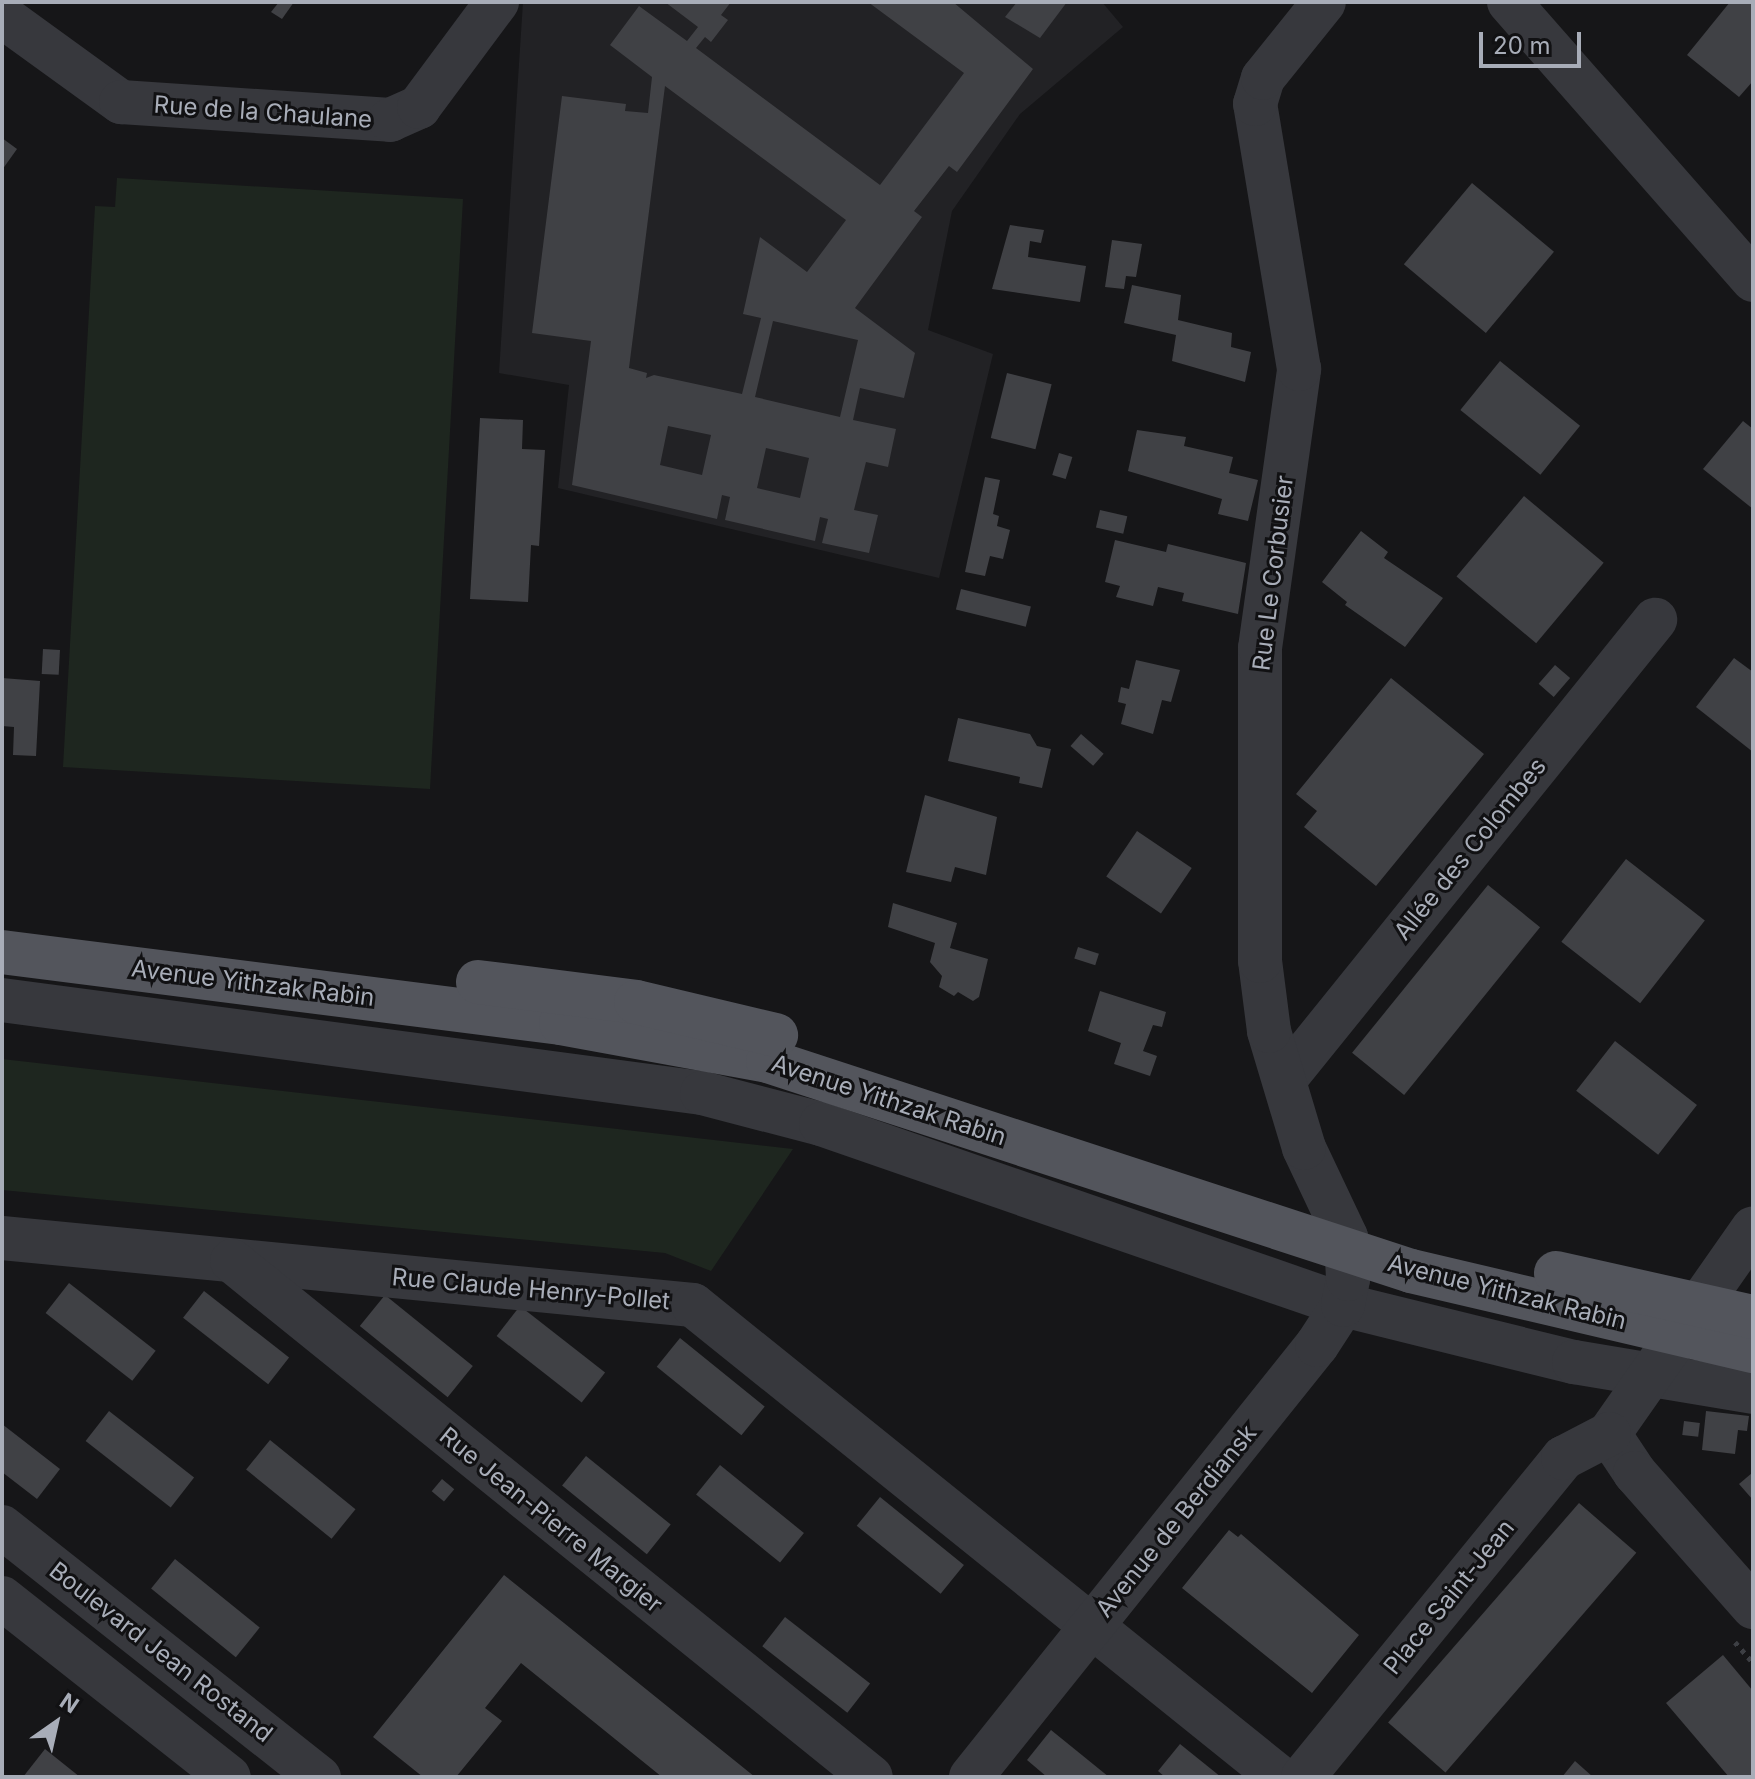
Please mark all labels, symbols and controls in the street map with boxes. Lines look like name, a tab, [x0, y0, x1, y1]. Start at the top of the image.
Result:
scale bar	[1483, 16, 1585, 66]
text: 20 m	[1493, 31, 1551, 60]
street label: Rue de la Chaulane	[153, 90, 373, 134]
street label: Rue Le Corbusier	[1247, 474, 1299, 672]
street label: Allée des Colombes	[1388, 752, 1552, 946]
street label: Avenue Yithzak Rabin	[130, 954, 376, 1012]
street label: Avenue Yithzak Rabin	[768, 1049, 1010, 1151]
street label: Avenue Yithzak Rabin	[1385, 1248, 1629, 1336]
street label: Rue Claude Henry-Pollet	[391, 1263, 671, 1315]
street label: Avenue de Berdiansk	[1090, 1419, 1262, 1623]
street label: Rue Jean-Pierre Margier	[434, 1421, 668, 1619]
street label: Place Saint-Jean	[1378, 1514, 1520, 1680]
street label: Boulevard Jean Rostand	[44, 1556, 278, 1748]
north arrow	[16, 1683, 96, 1763]
text: N	[55, 1688, 84, 1719]

